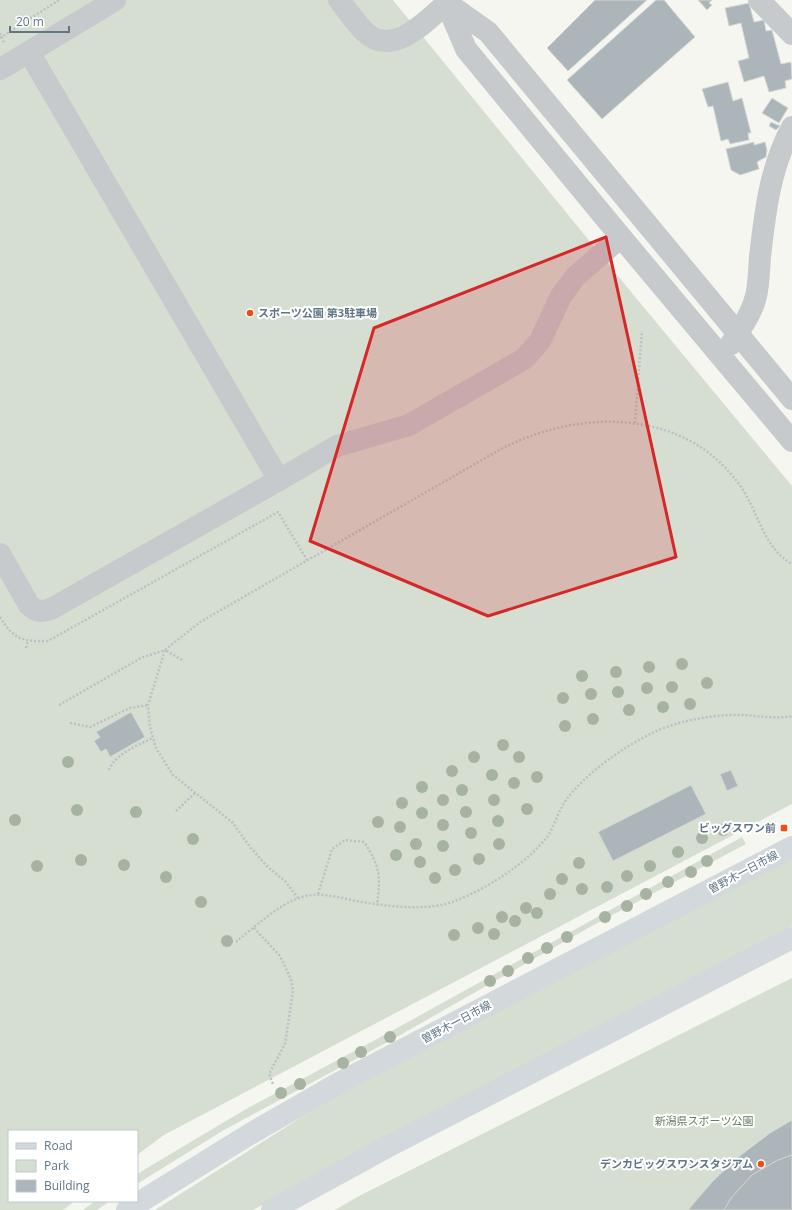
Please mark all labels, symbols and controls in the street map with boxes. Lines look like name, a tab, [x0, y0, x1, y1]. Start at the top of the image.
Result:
scale bar	[10, 8, 69, 34]
text: 20 m	[16, 13, 44, 30]
place label: スポーツ公園 第3駐車場	[258, 305, 377, 320]
marker: スポーツ公園 第3駐車場	[245, 308, 255, 318]
place label: ビッグスワン前	[699, 820, 776, 835]
marker: ビッグスワン前	[779, 823, 789, 833]
street label: 曽野木一日市線	[705, 847, 780, 896]
street label: 曽野木一日市線	[418, 997, 493, 1046]
park label: 新潟県スポーツ公園	[655, 1113, 753, 1128]
legend	[8, 1130, 138, 1202]
text: Road	[44, 1137, 73, 1154]
place label: デンカビッグスワンスタジアム	[600, 1156, 753, 1171]
text: Park	[44, 1157, 70, 1174]
marker: デンカビッグスワンスタジアム	[756, 1159, 766, 1169]
text: Building	[44, 1177, 90, 1194]

